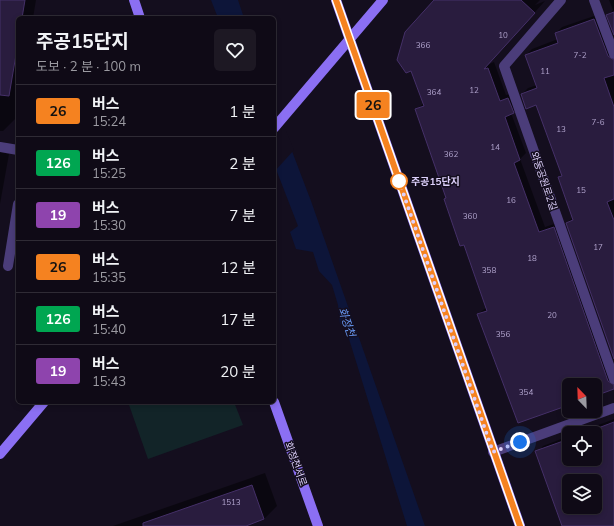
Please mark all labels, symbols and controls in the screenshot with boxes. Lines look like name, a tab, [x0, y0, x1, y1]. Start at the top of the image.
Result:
text: 주공15단지	[36, 29, 129, 53]
button: heart	[214, 29, 256, 71]
house number: 10	[498, 30, 508, 40]
house number: 366	[416, 40, 430, 50]
house number: 7-2	[573, 50, 587, 60]
text: 도보 · 2 분 · 100 m	[36, 58, 141, 74]
house number: 11	[540, 66, 550, 76]
house number: 12	[469, 85, 479, 95]
house number: 364	[427, 87, 441, 97]
line badge: 26	[355, 92, 391, 118]
text: 버스	[92, 94, 120, 113]
text: 26	[365, 96, 381, 114]
text: 26	[50, 102, 66, 120]
text: 1 분	[229, 102, 256, 121]
text: 15:24	[92, 113, 126, 129]
house number: 7-6	[591, 117, 605, 127]
house number: 13	[556, 124, 566, 134]
house number: 14	[490, 142, 500, 152]
text: 버스	[92, 146, 120, 165]
house number: 362	[444, 149, 458, 159]
street label: 와동공원로2길	[528, 150, 560, 212]
text: 126	[45, 154, 71, 172]
text: 2 분	[229, 154, 256, 173]
text: 15:25	[92, 165, 126, 181]
marker: 주공15단지	[390, 172, 408, 190]
place label: 주공15단지	[411, 175, 460, 188]
house number: 15	[576, 185, 586, 195]
house number: 16	[506, 195, 516, 205]
text: 버스	[92, 198, 120, 217]
text: 19	[50, 206, 66, 224]
text: 7 분	[229, 206, 256, 225]
house number: 360	[463, 211, 477, 221]
text: 15:30	[92, 217, 126, 233]
house number: 17	[593, 242, 603, 252]
text: 버스	[92, 250, 120, 269]
house number: 18	[527, 253, 537, 263]
text: 26	[50, 258, 66, 276]
text: 12 분	[220, 258, 256, 277]
house number: 358	[482, 265, 496, 275]
text: 15:35	[92, 269, 126, 285]
text: 버스	[92, 302, 120, 321]
water label: 화정천	[335, 305, 359, 340]
text: 126	[45, 310, 71, 328]
text: 17 분	[220, 310, 256, 329]
house number: 20	[547, 310, 557, 320]
text: 15:40	[92, 321, 126, 337]
house number: 356	[496, 329, 510, 339]
text: 버스	[92, 354, 120, 373]
text: 19	[50, 362, 66, 380]
text: 20 분	[220, 362, 256, 381]
text: 15:43	[92, 373, 126, 389]
north arrow	[562, 378, 602, 418]
map controls	[562, 378, 602, 514]
house number: 354	[519, 387, 533, 397]
button: locate	[562, 426, 602, 466]
your location	[510, 432, 530, 452]
street label: 화정천서로	[282, 440, 310, 488]
button: layers	[562, 474, 602, 514]
house number: 1513	[221, 497, 241, 507]

